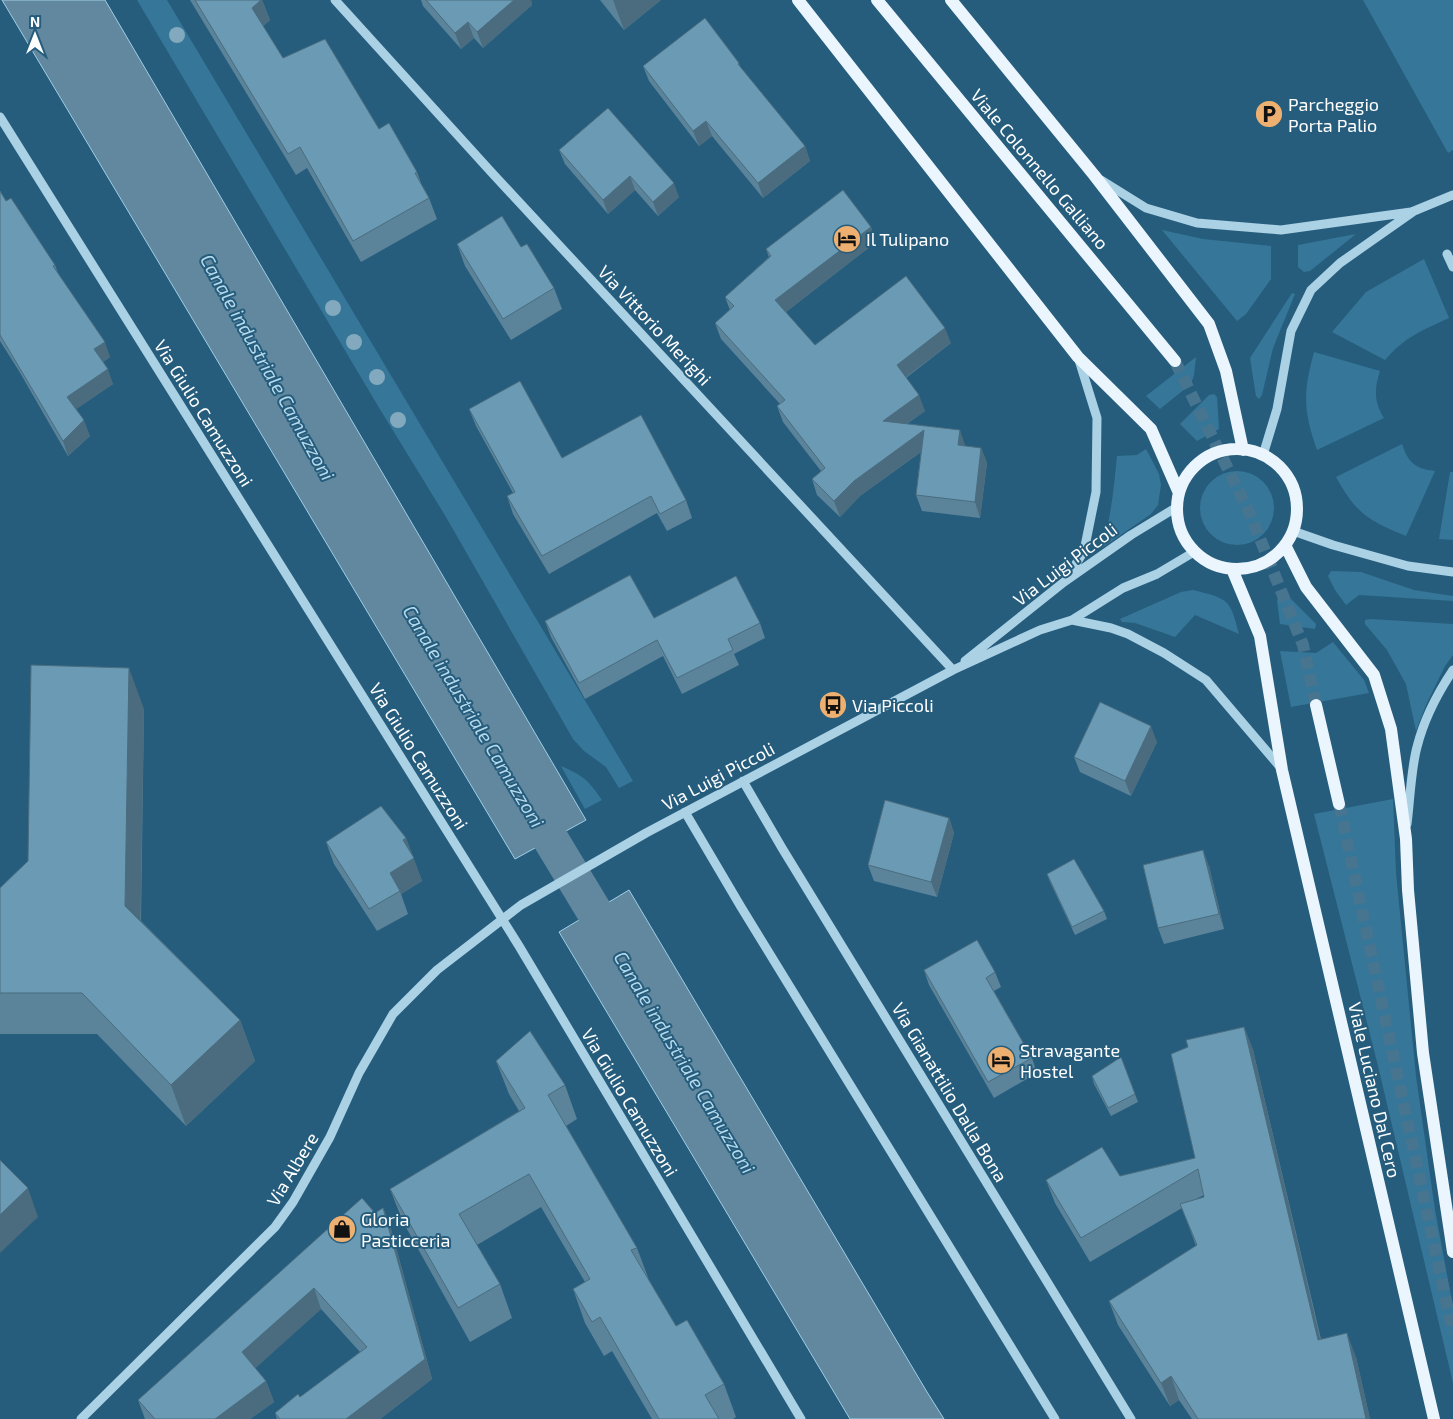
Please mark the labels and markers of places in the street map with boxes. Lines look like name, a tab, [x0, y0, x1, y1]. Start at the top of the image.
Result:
place label: Parcheggio Porta Palio	[1288, 93, 1379, 136]
parking icon: Parcheggio Porta Palio	[1254, 99, 1284, 129]
hotel icon: Il Tulipano	[832, 224, 862, 254]
place label: Il Tulipano	[866, 228, 949, 250]
bus stop icon: Via Piccoli	[818, 690, 848, 720]
place label: Via Piccoli	[852, 694, 934, 716]
place label: Stravagante Hostel	[1020, 1039, 1120, 1082]
hotel icon: Stravagante Hostel	[986, 1045, 1016, 1075]
place label: Gloria Pasticceria	[361, 1208, 450, 1251]
shop icon: Gloria Pasticceria	[327, 1214, 357, 1244]

